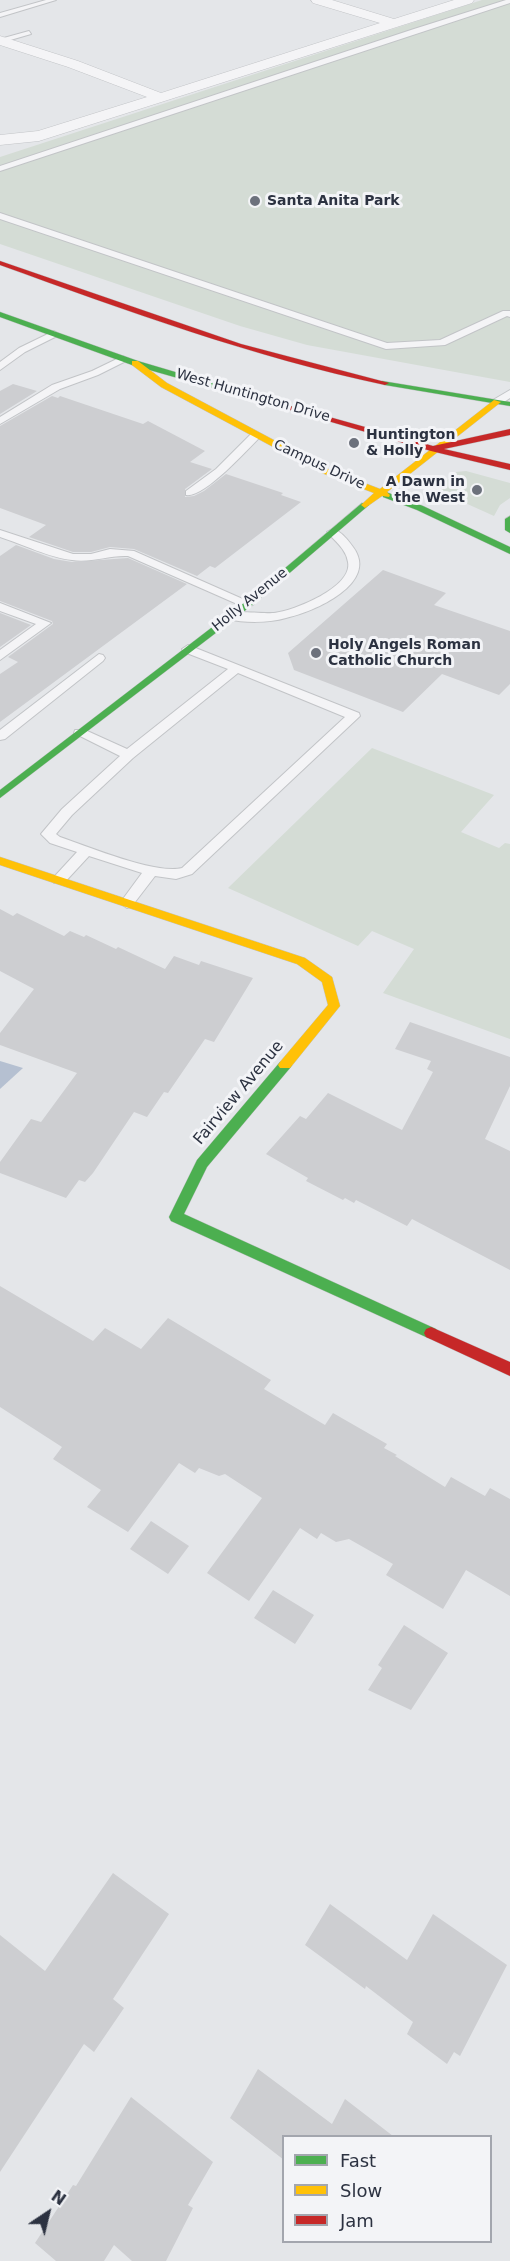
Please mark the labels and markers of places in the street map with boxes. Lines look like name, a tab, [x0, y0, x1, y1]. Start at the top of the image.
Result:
place label: Santa Anita Park	[267, 193, 400, 209]
marker: Santa Anita Park	[248, 194, 262, 208]
place label: Huntington & Holly	[366, 427, 455, 460]
marker: Huntington & Holly	[347, 436, 361, 450]
place label: A Dawn in the West	[386, 474, 465, 506]
marker: A Dawn in the West	[470, 483, 484, 497]
place label: Holy Angels Roman Catholic Church	[328, 637, 481, 670]
marker: Holy Angels Roman Catholic Church	[309, 646, 323, 660]

